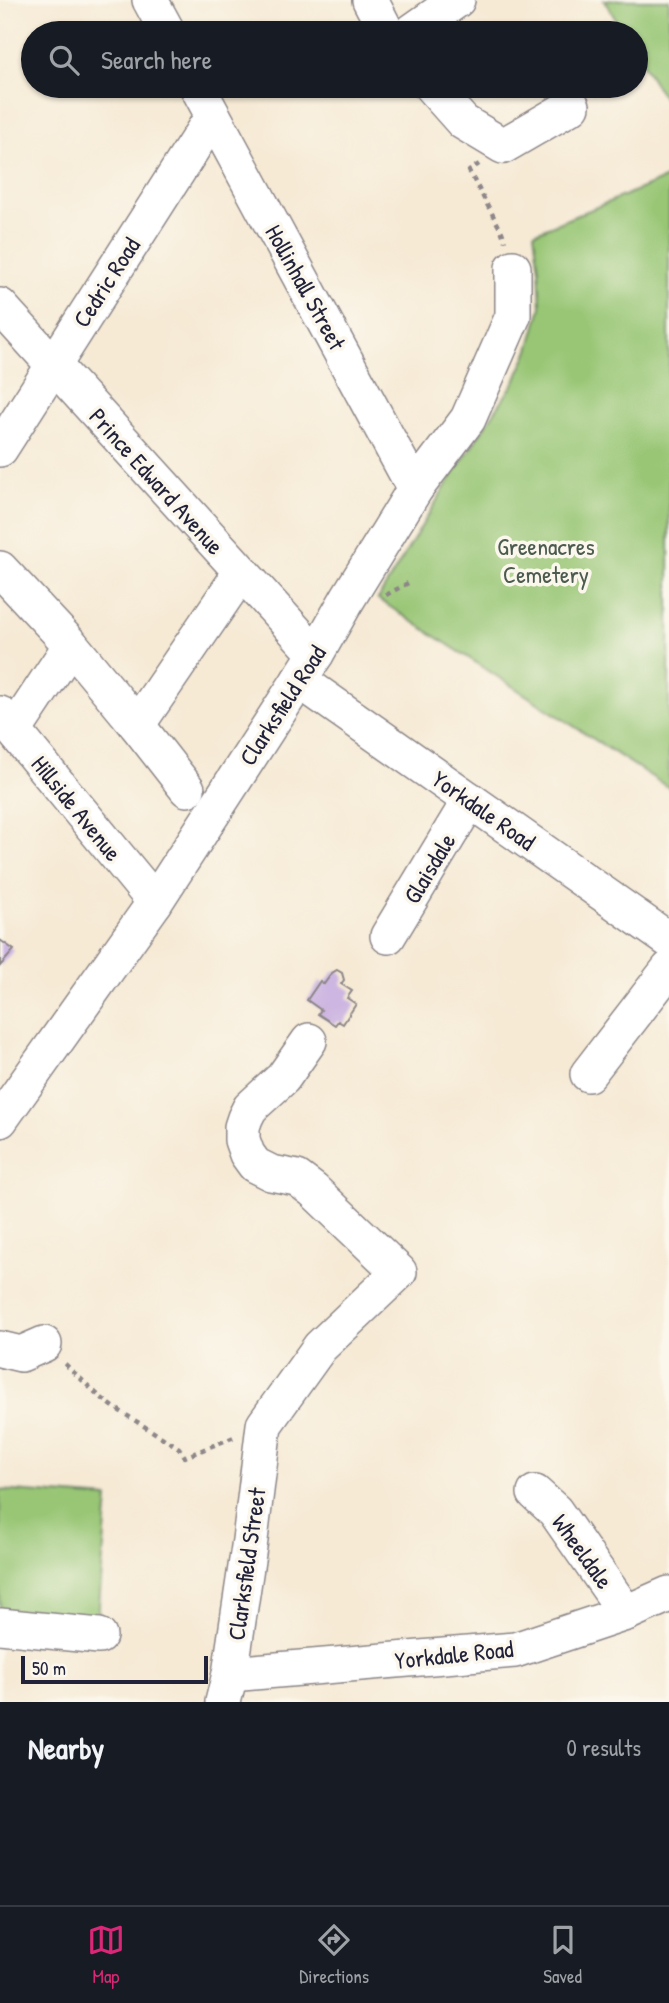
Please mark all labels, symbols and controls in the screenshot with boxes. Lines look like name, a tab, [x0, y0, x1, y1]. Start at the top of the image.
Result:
search box	[21, 21, 648, 98]
icon: search	[45, 41, 83, 79]
text: Search here	[101, 42, 212, 77]
street label: Hollinhall Street	[258, 219, 354, 356]
street label: Cedric Road	[65, 231, 147, 333]
street label: Prince Edward Avenue	[83, 401, 232, 561]
park label: Greenacres Cemetery	[497, 530, 595, 590]
street label: Clarksfield Road	[231, 639, 333, 771]
street label: Hillside Avenue	[25, 749, 130, 868]
street label: Yorkdale Road	[426, 763, 542, 857]
street label: Glaisdale	[396, 827, 463, 909]
street label: Clarksfield Street	[219, 1485, 273, 1642]
street label: Wheeldale	[545, 1507, 621, 1595]
street label: Yorkdale Road	[393, 1632, 515, 1676]
scale bar	[21, 1653, 208, 1685]
text: 50 m	[32, 1655, 66, 1681]
text: Nearby	[28, 1728, 104, 1768]
text: 0 results	[566, 1732, 641, 1763]
tab: Map	[87, 1921, 125, 1989]
tab: Directions	[299, 1921, 369, 1989]
tab: Saved	[543, 1921, 582, 1989]

